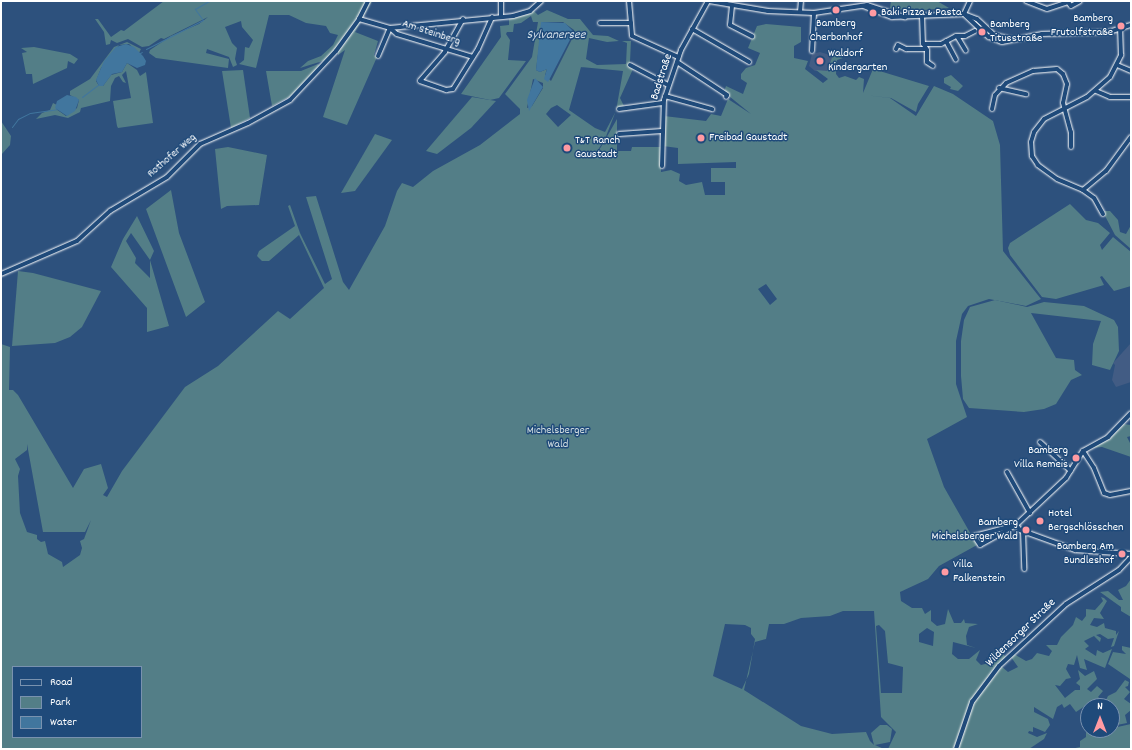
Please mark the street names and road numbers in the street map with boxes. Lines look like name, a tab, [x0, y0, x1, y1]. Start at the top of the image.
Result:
street label: Am Steinberg	[400, 17, 462, 49]
street label: Badstraße	[648, 52, 676, 102]
street label: Rothofer Weg	[144, 131, 200, 181]
street label: Wildensorger Straße	[983, 596, 1059, 670]

